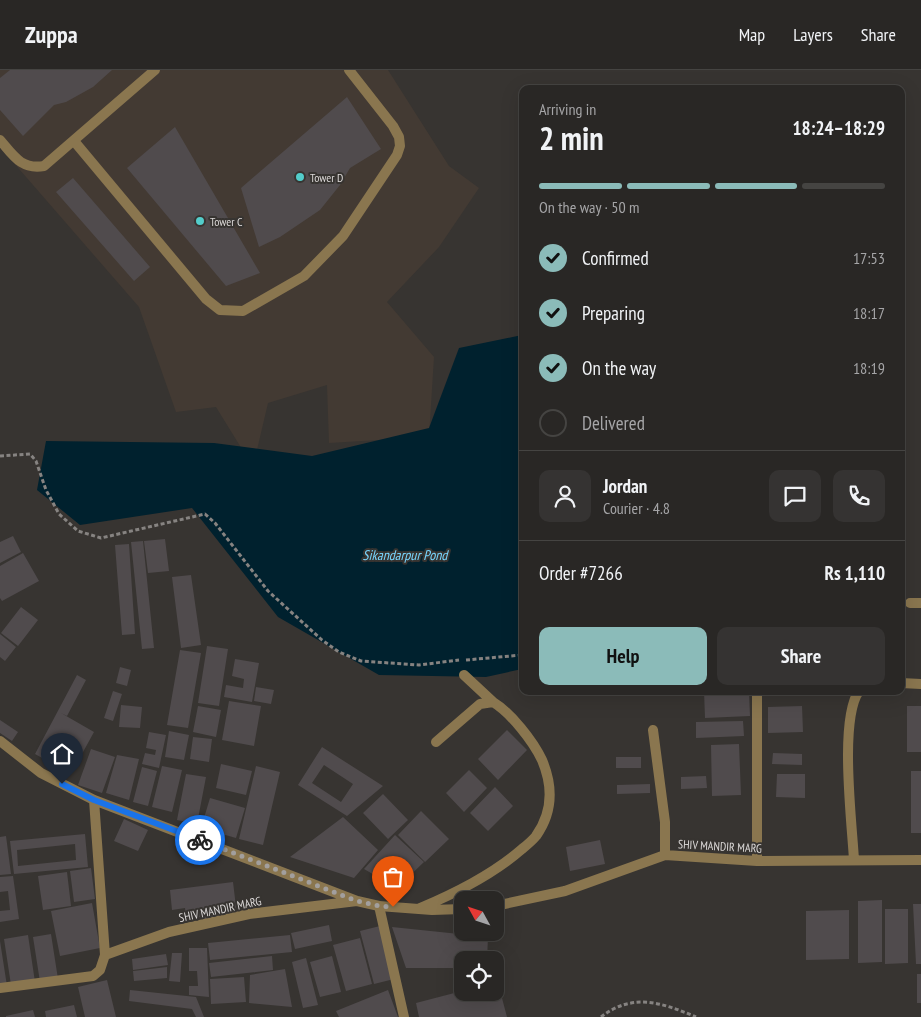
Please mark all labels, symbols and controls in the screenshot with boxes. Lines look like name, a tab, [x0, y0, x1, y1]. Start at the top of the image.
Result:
text: Zuppa	[25, 19, 78, 50]
text: Map	[739, 23, 765, 46]
text: Layers	[793, 23, 833, 46]
text: Share	[861, 23, 896, 46]
text: Arriving in	[539, 99, 596, 119]
text: 18:24–18:29	[792, 116, 885, 140]
text: 2 min	[539, 117, 604, 159]
place label: Tower D	[310, 170, 343, 185]
marker: Tower D	[294, 171, 306, 183]
text: On the way · 50 m	[539, 197, 639, 217]
place label: Tower C	[210, 214, 243, 229]
marker: Tower C	[194, 215, 206, 227]
icon: check	[539, 244, 567, 272]
text: Confirmed	[582, 246, 649, 270]
text: 17:53	[853, 248, 885, 268]
icon: check	[539, 299, 567, 327]
text: Preparing	[582, 301, 645, 325]
text: 18:17	[853, 303, 885, 323]
icon: check	[539, 354, 567, 382]
text: On the way	[582, 356, 656, 380]
text: 18:19	[853, 358, 885, 378]
text: Delivered	[582, 411, 645, 435]
button: person	[539, 470, 591, 522]
button: chat	[769, 470, 821, 522]
button: phone	[833, 470, 885, 522]
text: Jordan	[603, 474, 647, 498]
text: Courier · 4.8	[603, 498, 670, 518]
water label: Sikandarpur Pond	[363, 546, 449, 564]
text: Order #7266	[539, 561, 623, 585]
text: Rs 1,110	[824, 561, 885, 585]
button: Help	[539, 627, 707, 685]
button: Share	[717, 627, 885, 685]
pin	[41, 733, 83, 784]
icon: home	[48, 740, 76, 768]
courier	[175, 815, 225, 865]
icon: bike	[186, 826, 214, 854]
street label: SHIV MANDIR MARG	[678, 836, 762, 856]
pin	[372, 856, 414, 907]
icon: bag	[379, 863, 407, 891]
north arrow	[454, 891, 504, 941]
map controls	[454, 891, 504, 1001]
street label: SHIV MANDIR MARG	[177, 893, 263, 925]
button: locate	[454, 951, 504, 1001]

